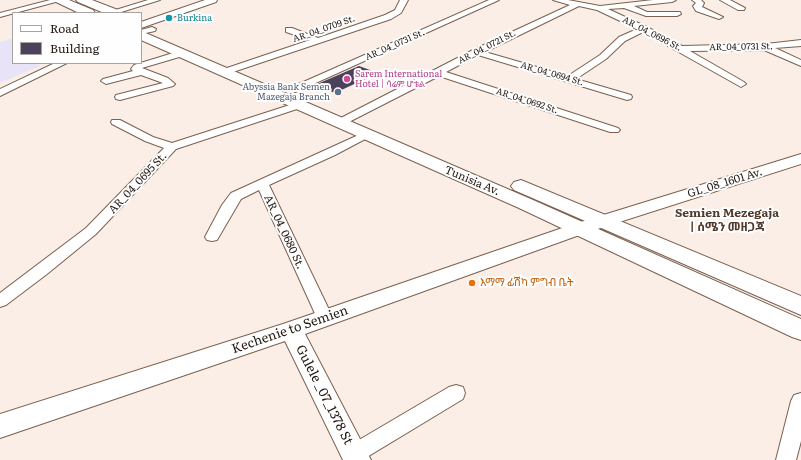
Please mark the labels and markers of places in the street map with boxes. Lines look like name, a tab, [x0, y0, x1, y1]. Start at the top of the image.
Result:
marker: Burkina	[164, 13, 174, 23]
place label: Burkina	[177, 13, 212, 23]
place label: Sarem International Hotel | ሳሬም ሆቴል	[355, 69, 442, 90]
marker: Sarem International Hotel | ሳሬም ሆቴል	[342, 74, 352, 84]
place label: Abyssia Bank Semen Mazegaja Branch	[242, 82, 330, 103]
marker: Abyssia Bank Semen Mazegaja Branch	[333, 87, 343, 97]
place label: እማማ ፊሽካ ምግብ ቤት	[480, 276, 574, 290]
marker: እማማ ፊሽካ ምግብ ቤት	[467, 278, 477, 288]

